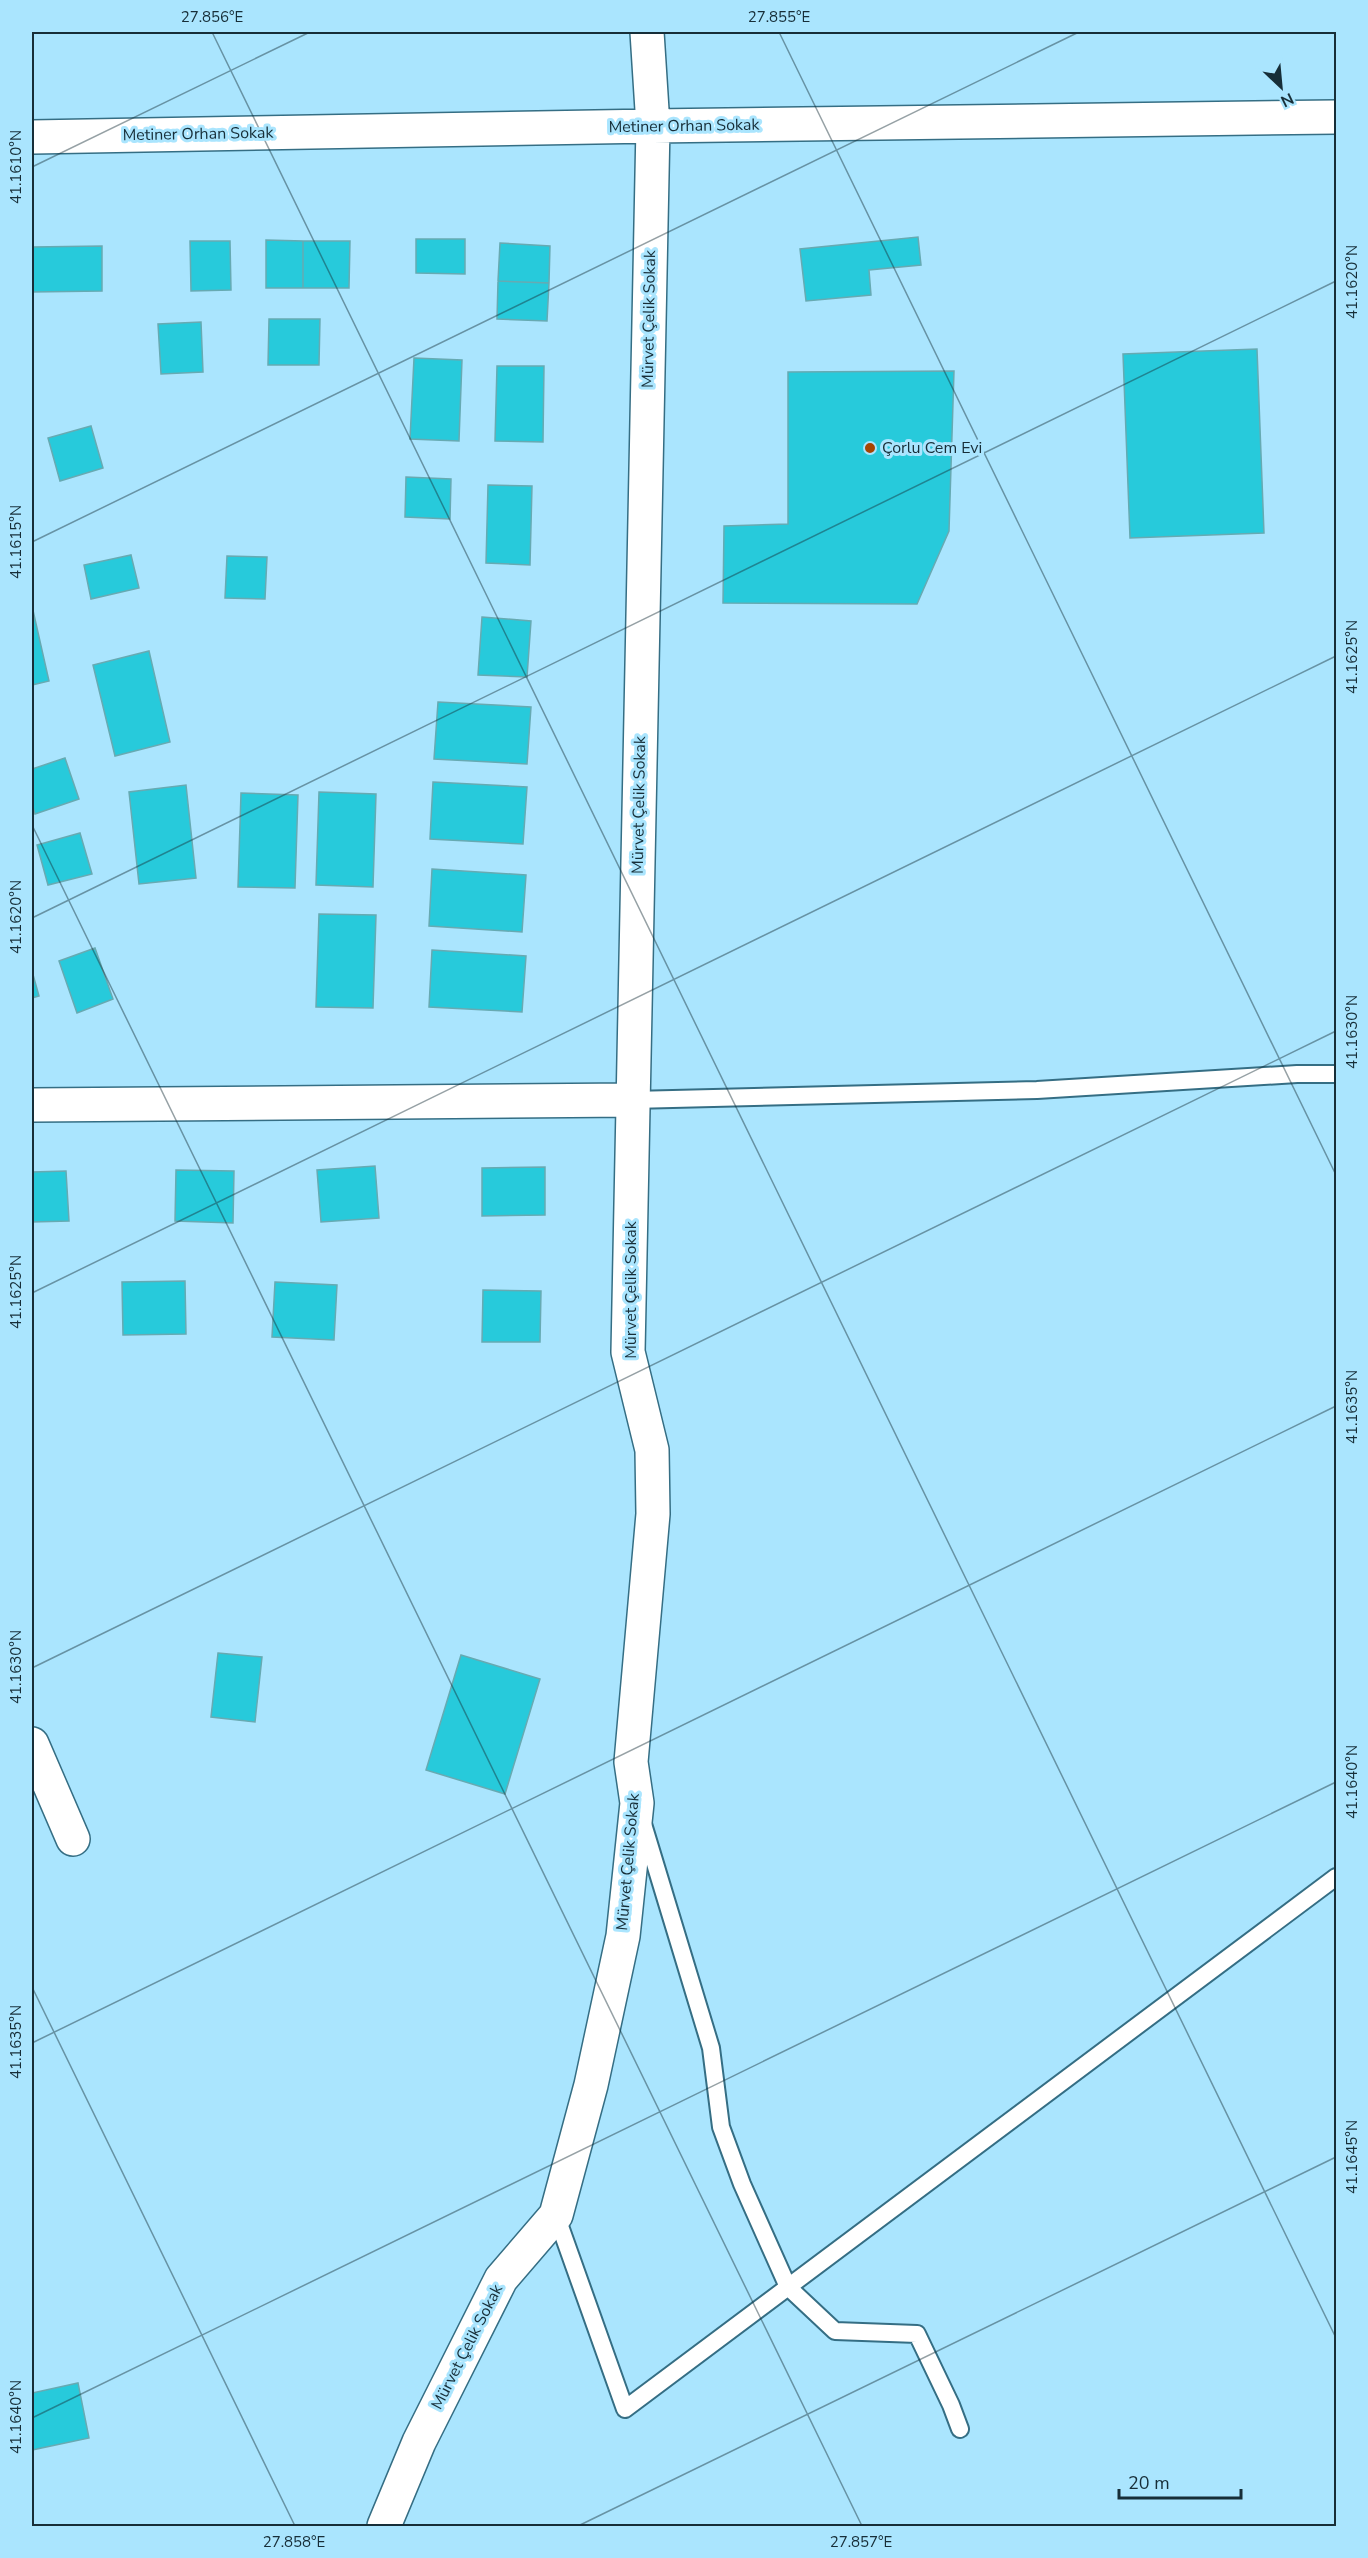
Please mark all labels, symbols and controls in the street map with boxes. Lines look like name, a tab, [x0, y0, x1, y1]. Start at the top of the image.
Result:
text: 27.856°E	[181, 7, 243, 27]
text: 27.855°E	[748, 7, 810, 27]
north arrow	[1251, 57, 1311, 117]
text: N	[1277, 87, 1297, 112]
street label: Metiner Orhan Sokak	[608, 114, 761, 138]
street label: Metiner Orhan Sokak	[122, 122, 275, 146]
text: 41.1610°N	[6, 130, 26, 204]
text: 41.1620°N	[1342, 245, 1362, 319]
street label: Mürvet Çelik Sokak	[637, 249, 661, 388]
place label: Çorlu Cem Evi	[882, 437, 982, 459]
marker: Çorlu Cem Evi	[863, 441, 877, 455]
text: 41.1615°N	[6, 505, 26, 579]
text: 41.1625°N	[1342, 620, 1362, 694]
street label: Mürvet Çelik Sokak	[627, 735, 651, 874]
text: 41.1620°N	[6, 880, 26, 954]
text: 41.1630°N	[1342, 995, 1362, 1069]
street label: Mürvet Çelik Sokak	[620, 1220, 642, 1359]
text: 41.1625°N	[6, 1255, 26, 1329]
text: 41.1635°N	[1342, 1370, 1362, 1444]
text: 41.1630°N	[6, 1630, 26, 1704]
text: 41.1640°N	[1342, 1745, 1362, 1819]
street label: Mürvet Çelik Sokak	[611, 1791, 645, 1932]
text: 41.1635°N	[6, 2005, 26, 2079]
text: 41.1645°N	[1342, 2120, 1362, 2194]
street label: Mürvet Çelik Sokak	[426, 2280, 508, 2413]
text: 41.1640°N	[6, 2380, 26, 2454]
scale bar	[1119, 2462, 1240, 2500]
text: 20 m	[1128, 2471, 1170, 2495]
text: 27.858°E	[263, 2532, 325, 2552]
text: 27.857°E	[830, 2532, 892, 2552]

